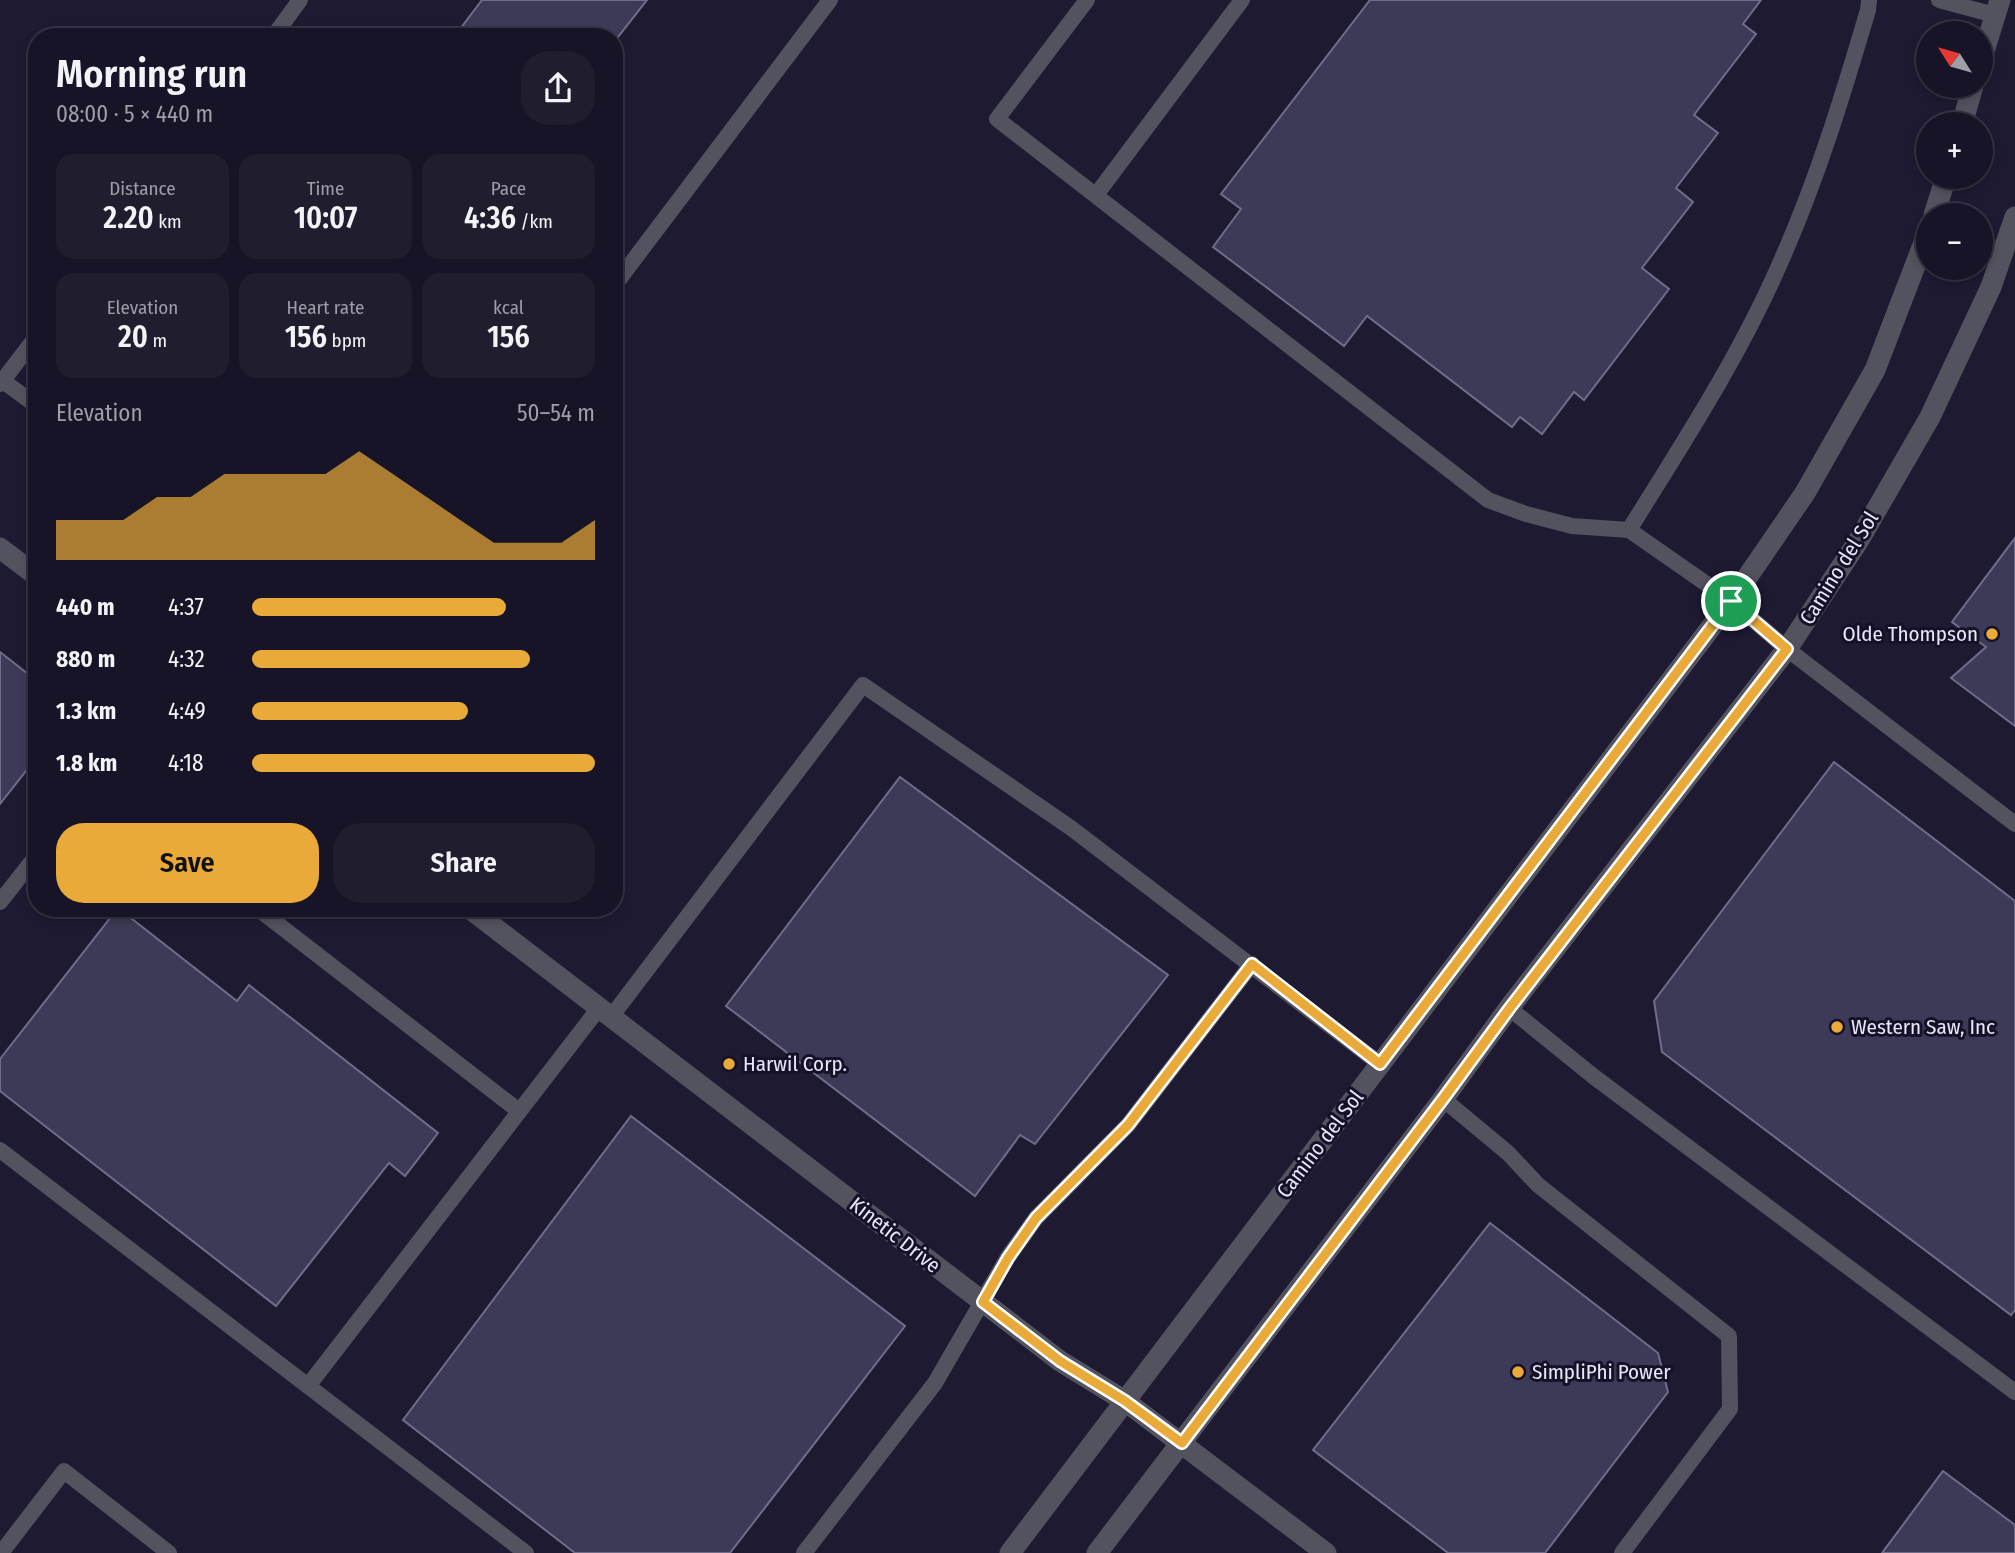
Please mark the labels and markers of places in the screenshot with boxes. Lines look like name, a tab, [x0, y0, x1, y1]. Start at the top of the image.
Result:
pin	[1701, 571, 1761, 631]
place label: Olde Thompson	[1843, 621, 1978, 647]
marker: Olde Thompson	[1984, 626, 2000, 642]
place label: Western Saw, Inc	[1851, 1014, 1995, 1040]
marker: Western Saw, Inc	[1829, 1019, 1845, 1035]
place label: Harwil Corp.	[743, 1051, 847, 1077]
marker: Harwil Corp.	[721, 1056, 737, 1072]
place label: SimpliPhi Power	[1532, 1359, 1671, 1385]
marker: SimpliPhi Power	[1510, 1364, 1526, 1380]

